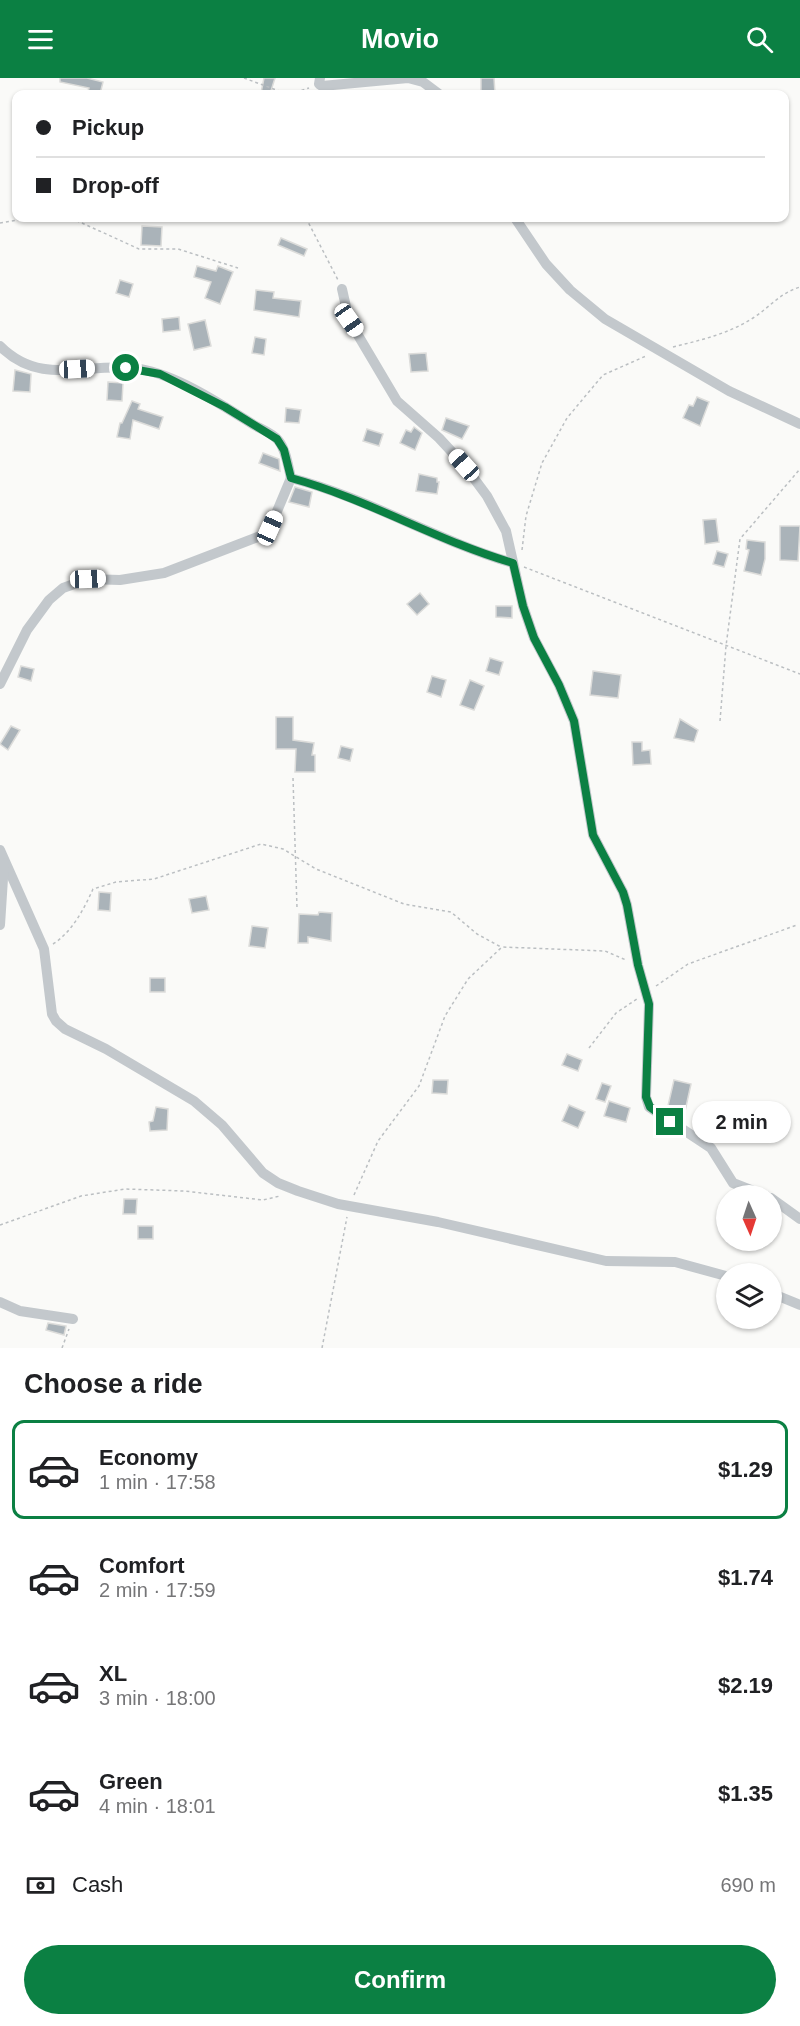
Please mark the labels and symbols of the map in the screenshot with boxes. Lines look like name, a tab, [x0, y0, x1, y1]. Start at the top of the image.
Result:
car	[331, 300, 367, 340]
route start	[112, 354, 139, 381]
car	[59, 359, 95, 379]
car	[445, 446, 483, 484]
car	[254, 508, 286, 548]
car	[70, 569, 106, 589]
callout: 2 min	[691, 1101, 790, 1143]
route end	[656, 1108, 683, 1135]
north arrow	[716, 1185, 782, 1251]

